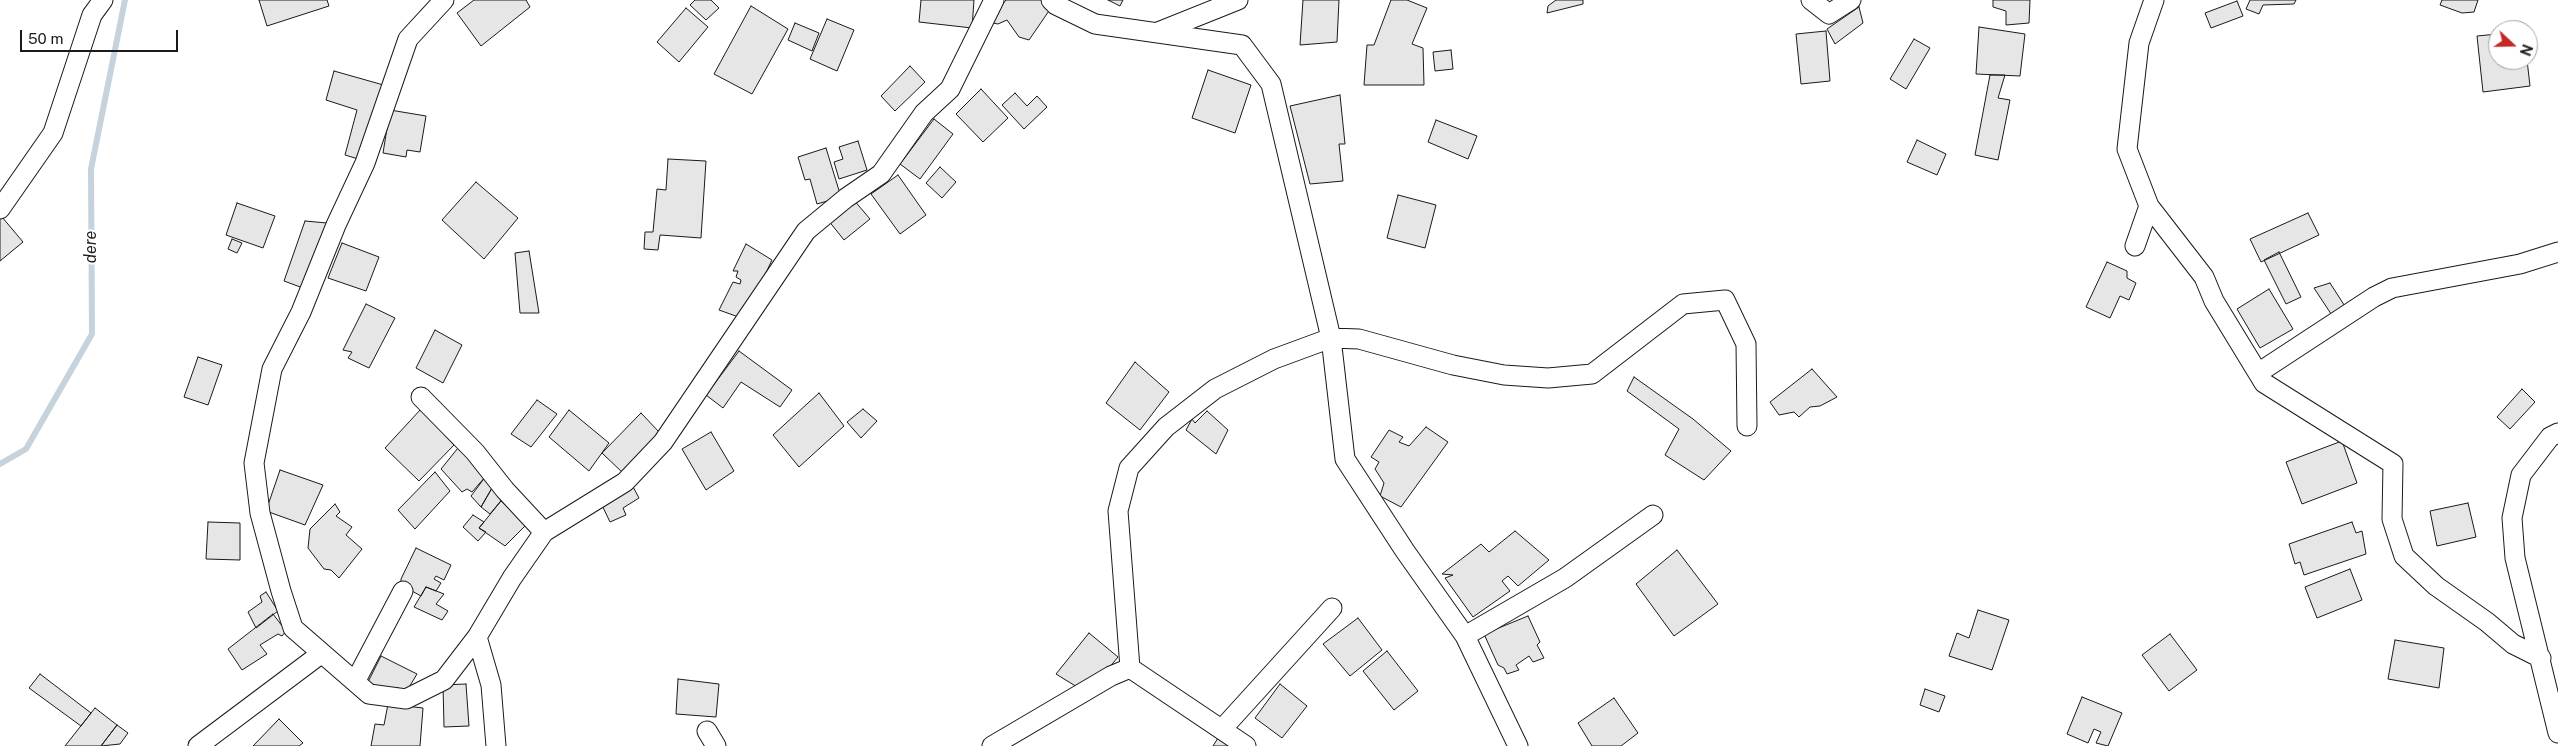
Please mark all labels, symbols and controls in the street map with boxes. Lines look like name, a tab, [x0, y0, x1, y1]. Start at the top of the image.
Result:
scale bar	[22, 20, 180, 52]
north arrow	[2488, 20, 2538, 70]
text: 50 m	[28, 30, 63, 47]
text: N	[2517, 42, 2536, 58]
water label: dere	[81, 231, 101, 263]

